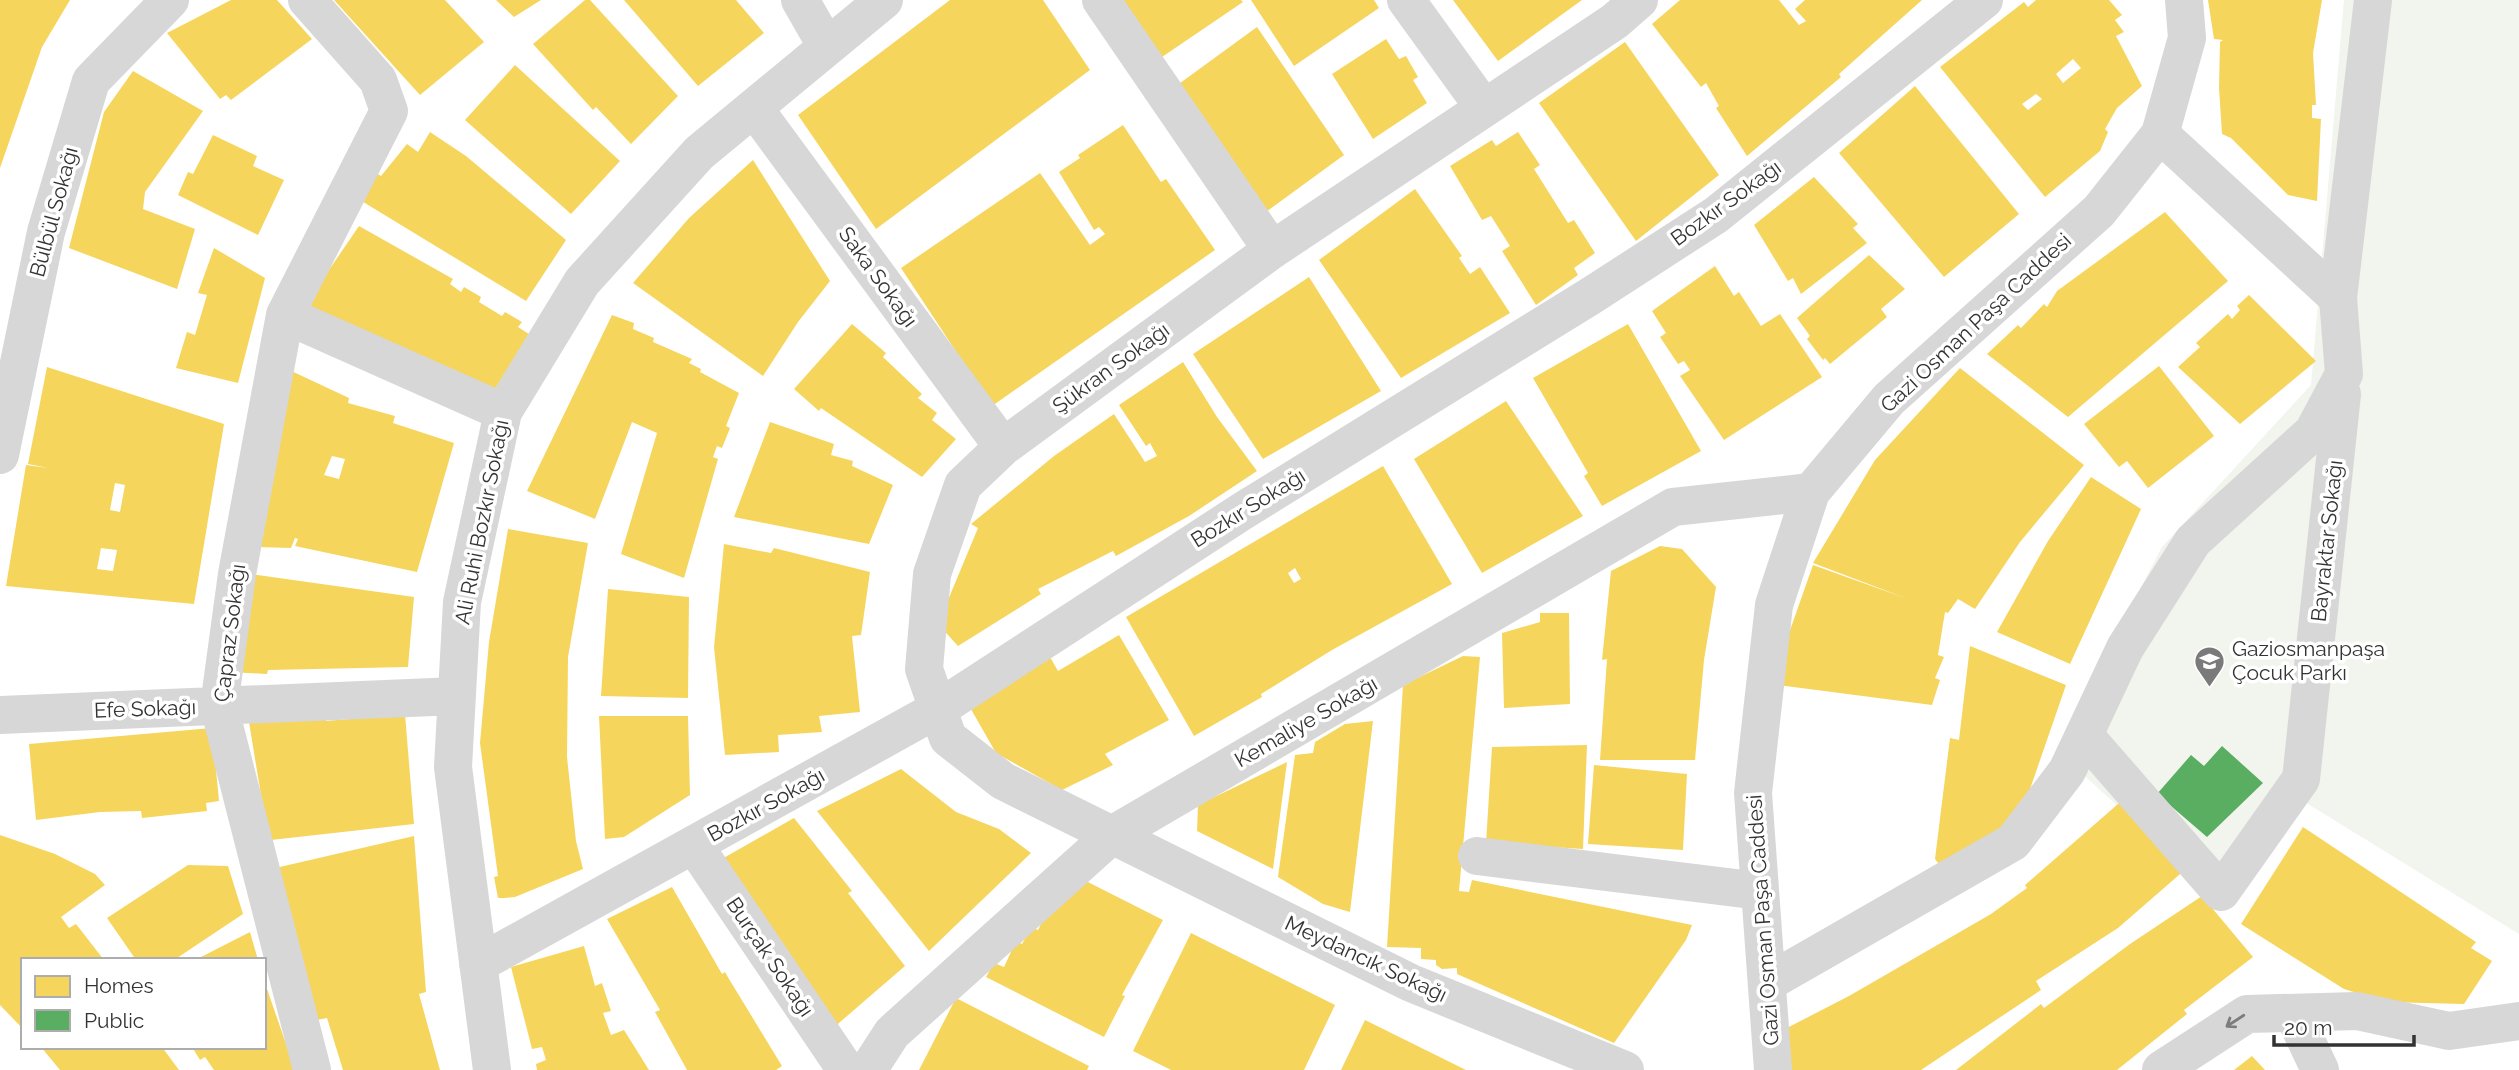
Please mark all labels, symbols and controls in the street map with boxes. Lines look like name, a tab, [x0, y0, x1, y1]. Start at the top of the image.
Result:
street label: Bülbül Sokağı	[24, 144, 83, 280]
street label: Bozkır Sokağı	[1666, 154, 1786, 251]
street label: Saka Sokağı	[834, 222, 923, 332]
street label: Gazi Osman Paşa Caddesi	[1875, 228, 2076, 417]
street label: Şükran Sokağı	[1048, 317, 1174, 418]
street label: Ali Ruhi Bozkır Sokağı	[449, 417, 514, 626]
street label: Bayraktar Sokağı	[2306, 459, 2347, 623]
street label: Bozkır Sokağı	[1186, 463, 1309, 553]
street label: Çapraz Sokağı	[209, 563, 250, 703]
place label: Gaziosmanpaşa Çocuk Parkı	[2232, 636, 2385, 685]
school or university icon: Gaziosmanpaşa Çocuk Parkı	[2192, 644, 2226, 688]
street label: Kemaliye Sokağı	[1230, 671, 1381, 772]
street label: Efe Sokağı	[93, 694, 196, 723]
street label: Bozkır Sokağı	[703, 762, 829, 847]
street label: Gazi Osman Paşa Caddesi	[1741, 794, 1784, 1046]
street label: Burçak Sokağı	[721, 892, 819, 1021]
street label: Meydancık Sokağı	[1281, 910, 1451, 1007]
legend	[21, 958, 266, 1049]
text: Homes	[84, 973, 154, 998]
scale bar	[2274, 1004, 2414, 1048]
text: Public	[84, 1008, 144, 1033]
one-way arrow	[2226, 1014, 2245, 1029]
text: 20 m	[2284, 1015, 2332, 1040]

